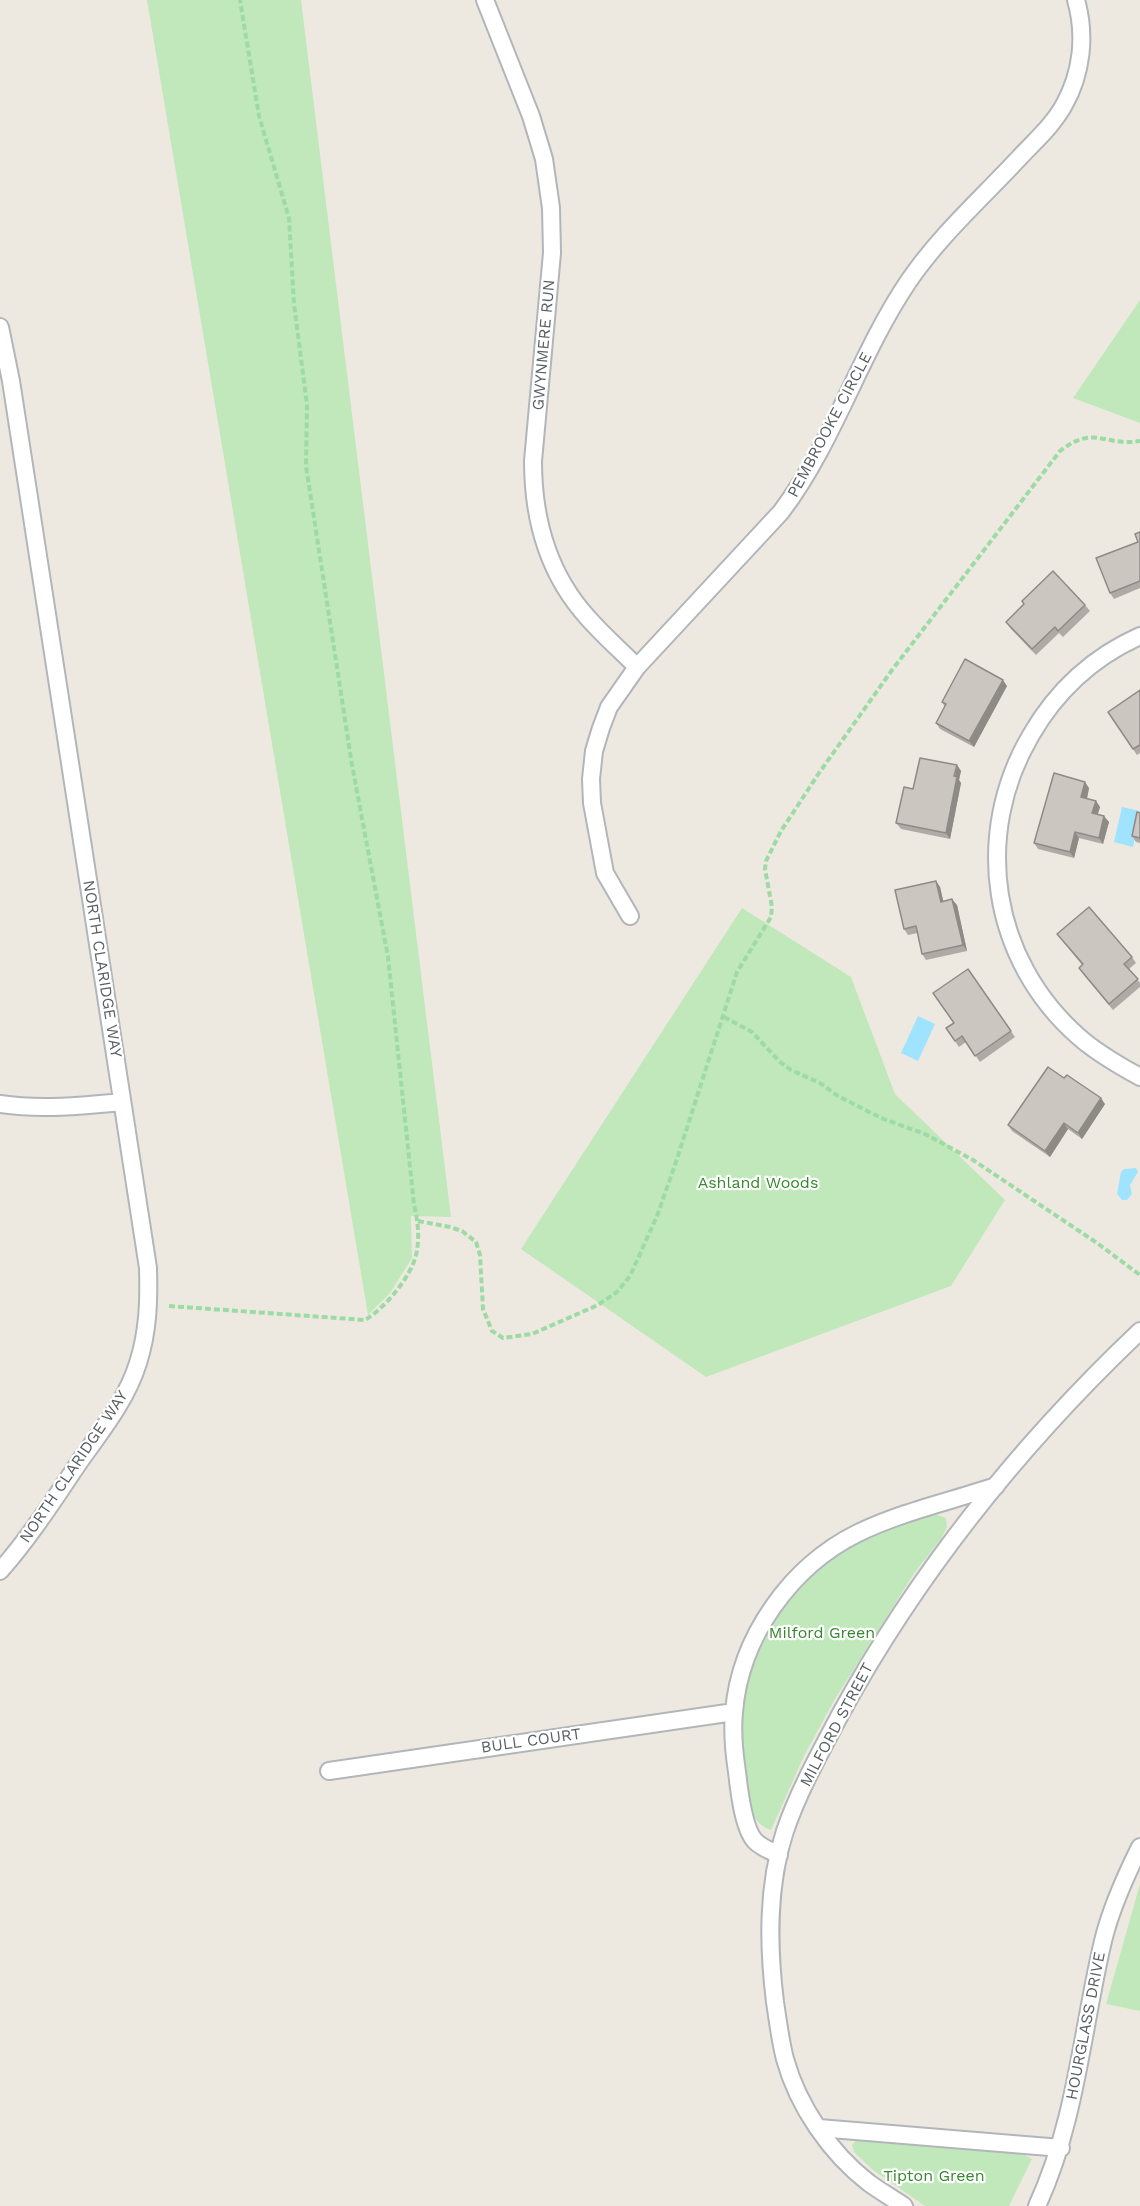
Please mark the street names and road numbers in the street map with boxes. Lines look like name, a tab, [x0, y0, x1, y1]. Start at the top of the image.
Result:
street label: GWYNMERE RUN	[529, 279, 559, 411]
street label: PEMBROOKE CIRCLE	[784, 349, 876, 501]
street label: NORTH CLARIDGE WAY	[78, 879, 126, 1059]
street label: NORTH CLARIDGE WAY	[16, 1387, 132, 1547]
street label: MILFORD STREET	[796, 1660, 878, 1790]
street label: BULL COURT	[480, 1724, 582, 1758]
street label: HOURGLASS DRIVE	[1062, 1950, 1110, 2102]

